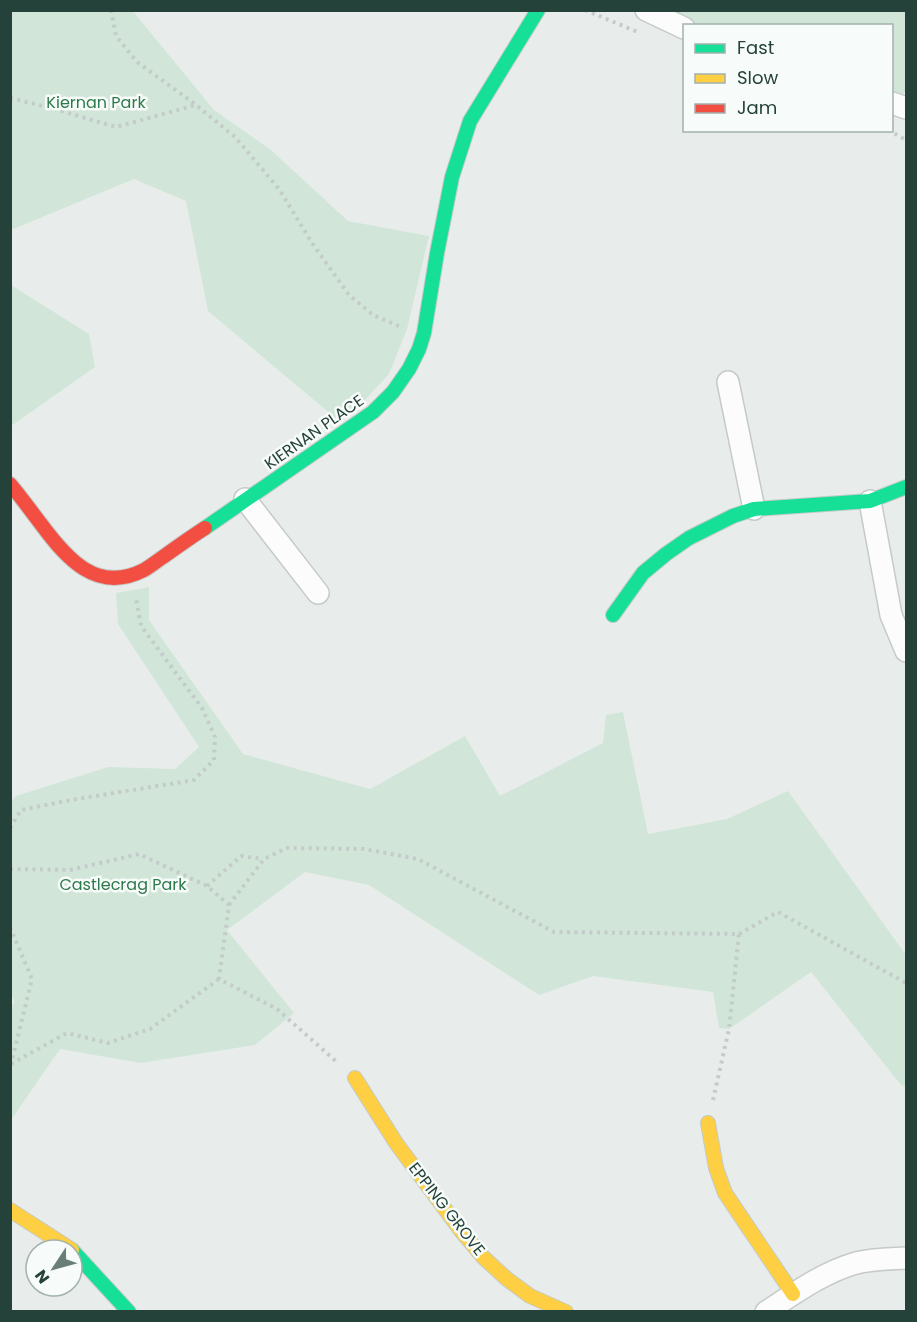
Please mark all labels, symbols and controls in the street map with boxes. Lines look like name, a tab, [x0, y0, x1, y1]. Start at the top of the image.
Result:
legend	[683, 24, 893, 132]
text: Fast	[737, 35, 774, 60]
text: Slow	[737, 65, 779, 90]
park label: Kiernan Park	[46, 91, 146, 114]
text: Jam	[737, 95, 777, 120]
street label: KIERNAN PLACE	[260, 389, 368, 475]
park label: Castlecrag Park	[59, 873, 187, 896]
street label: EPPING GROVE	[403, 1158, 491, 1260]
north arrow	[24, 1238, 84, 1298]
text: N	[29, 1265, 55, 1288]

